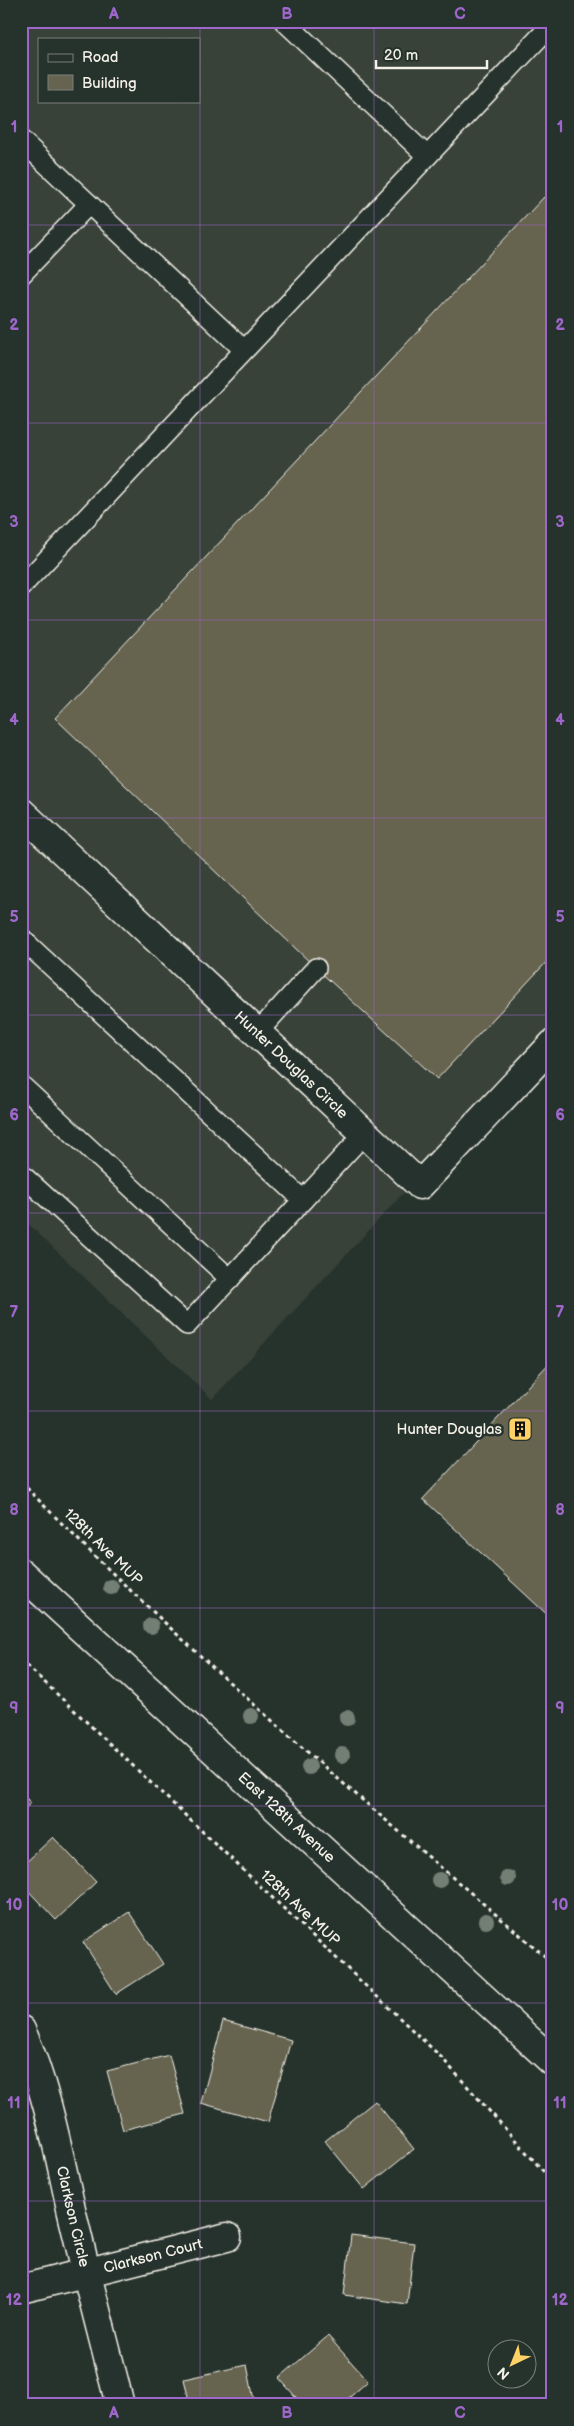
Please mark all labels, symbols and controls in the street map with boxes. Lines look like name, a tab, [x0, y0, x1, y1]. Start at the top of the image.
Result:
text: A	[108, 5, 119, 24]
text: B	[281, 5, 293, 24]
text: C	[454, 5, 466, 24]
legend	[38, 38, 200, 102]
scale bar	[376, 38, 488, 70]
text: 20 m	[384, 46, 418, 65]
text: Road	[82, 48, 118, 67]
text: Building	[82, 74, 137, 93]
text: 1	[11, 118, 17, 137]
text: 1	[557, 118, 563, 137]
text: 2	[9, 316, 19, 335]
text: 2	[555, 316, 565, 335]
text: 3	[9, 513, 19, 532]
text: 3	[555, 513, 565, 532]
text: 4	[9, 711, 19, 730]
text: 4	[555, 711, 565, 730]
text: 5	[9, 908, 19, 927]
text: 5	[555, 908, 565, 927]
street label: Hunter Douglas Circle	[230, 1007, 352, 1123]
text: 6	[9, 1106, 19, 1125]
text: 6	[555, 1106, 565, 1125]
text: 7	[10, 1303, 19, 1322]
text: 7	[556, 1303, 565, 1322]
building icon: Hunter Douglas	[507, 1416, 533, 1442]
place label: Hunter Douglas	[396, 1420, 503, 1439]
text: 8	[9, 1501, 19, 1520]
text: 8	[555, 1501, 565, 1520]
street label: 128th Ave MUP	[60, 1505, 147, 1590]
text: 9	[9, 1699, 19, 1718]
text: 9	[555, 1699, 565, 1718]
street label: East 128th Avenue	[234, 1768, 339, 1867]
street label: 128th Ave MUP	[256, 1866, 344, 1950]
text: 10	[6, 1896, 22, 1915]
text: 10	[552, 1896, 568, 1915]
text: 11	[7, 2094, 21, 2113]
text: 11	[553, 2094, 567, 2113]
street label: Clarkson Circle	[52, 2164, 94, 2269]
street label: Clarkson Court	[101, 2234, 205, 2277]
text: 12	[6, 2291, 23, 2310]
text: 12	[552, 2291, 569, 2310]
north arrow	[486, 2338, 536, 2388]
text: N	[494, 2363, 513, 2383]
text: A	[108, 2404, 119, 2423]
text: B	[281, 2404, 293, 2423]
text: C	[454, 2404, 466, 2423]

